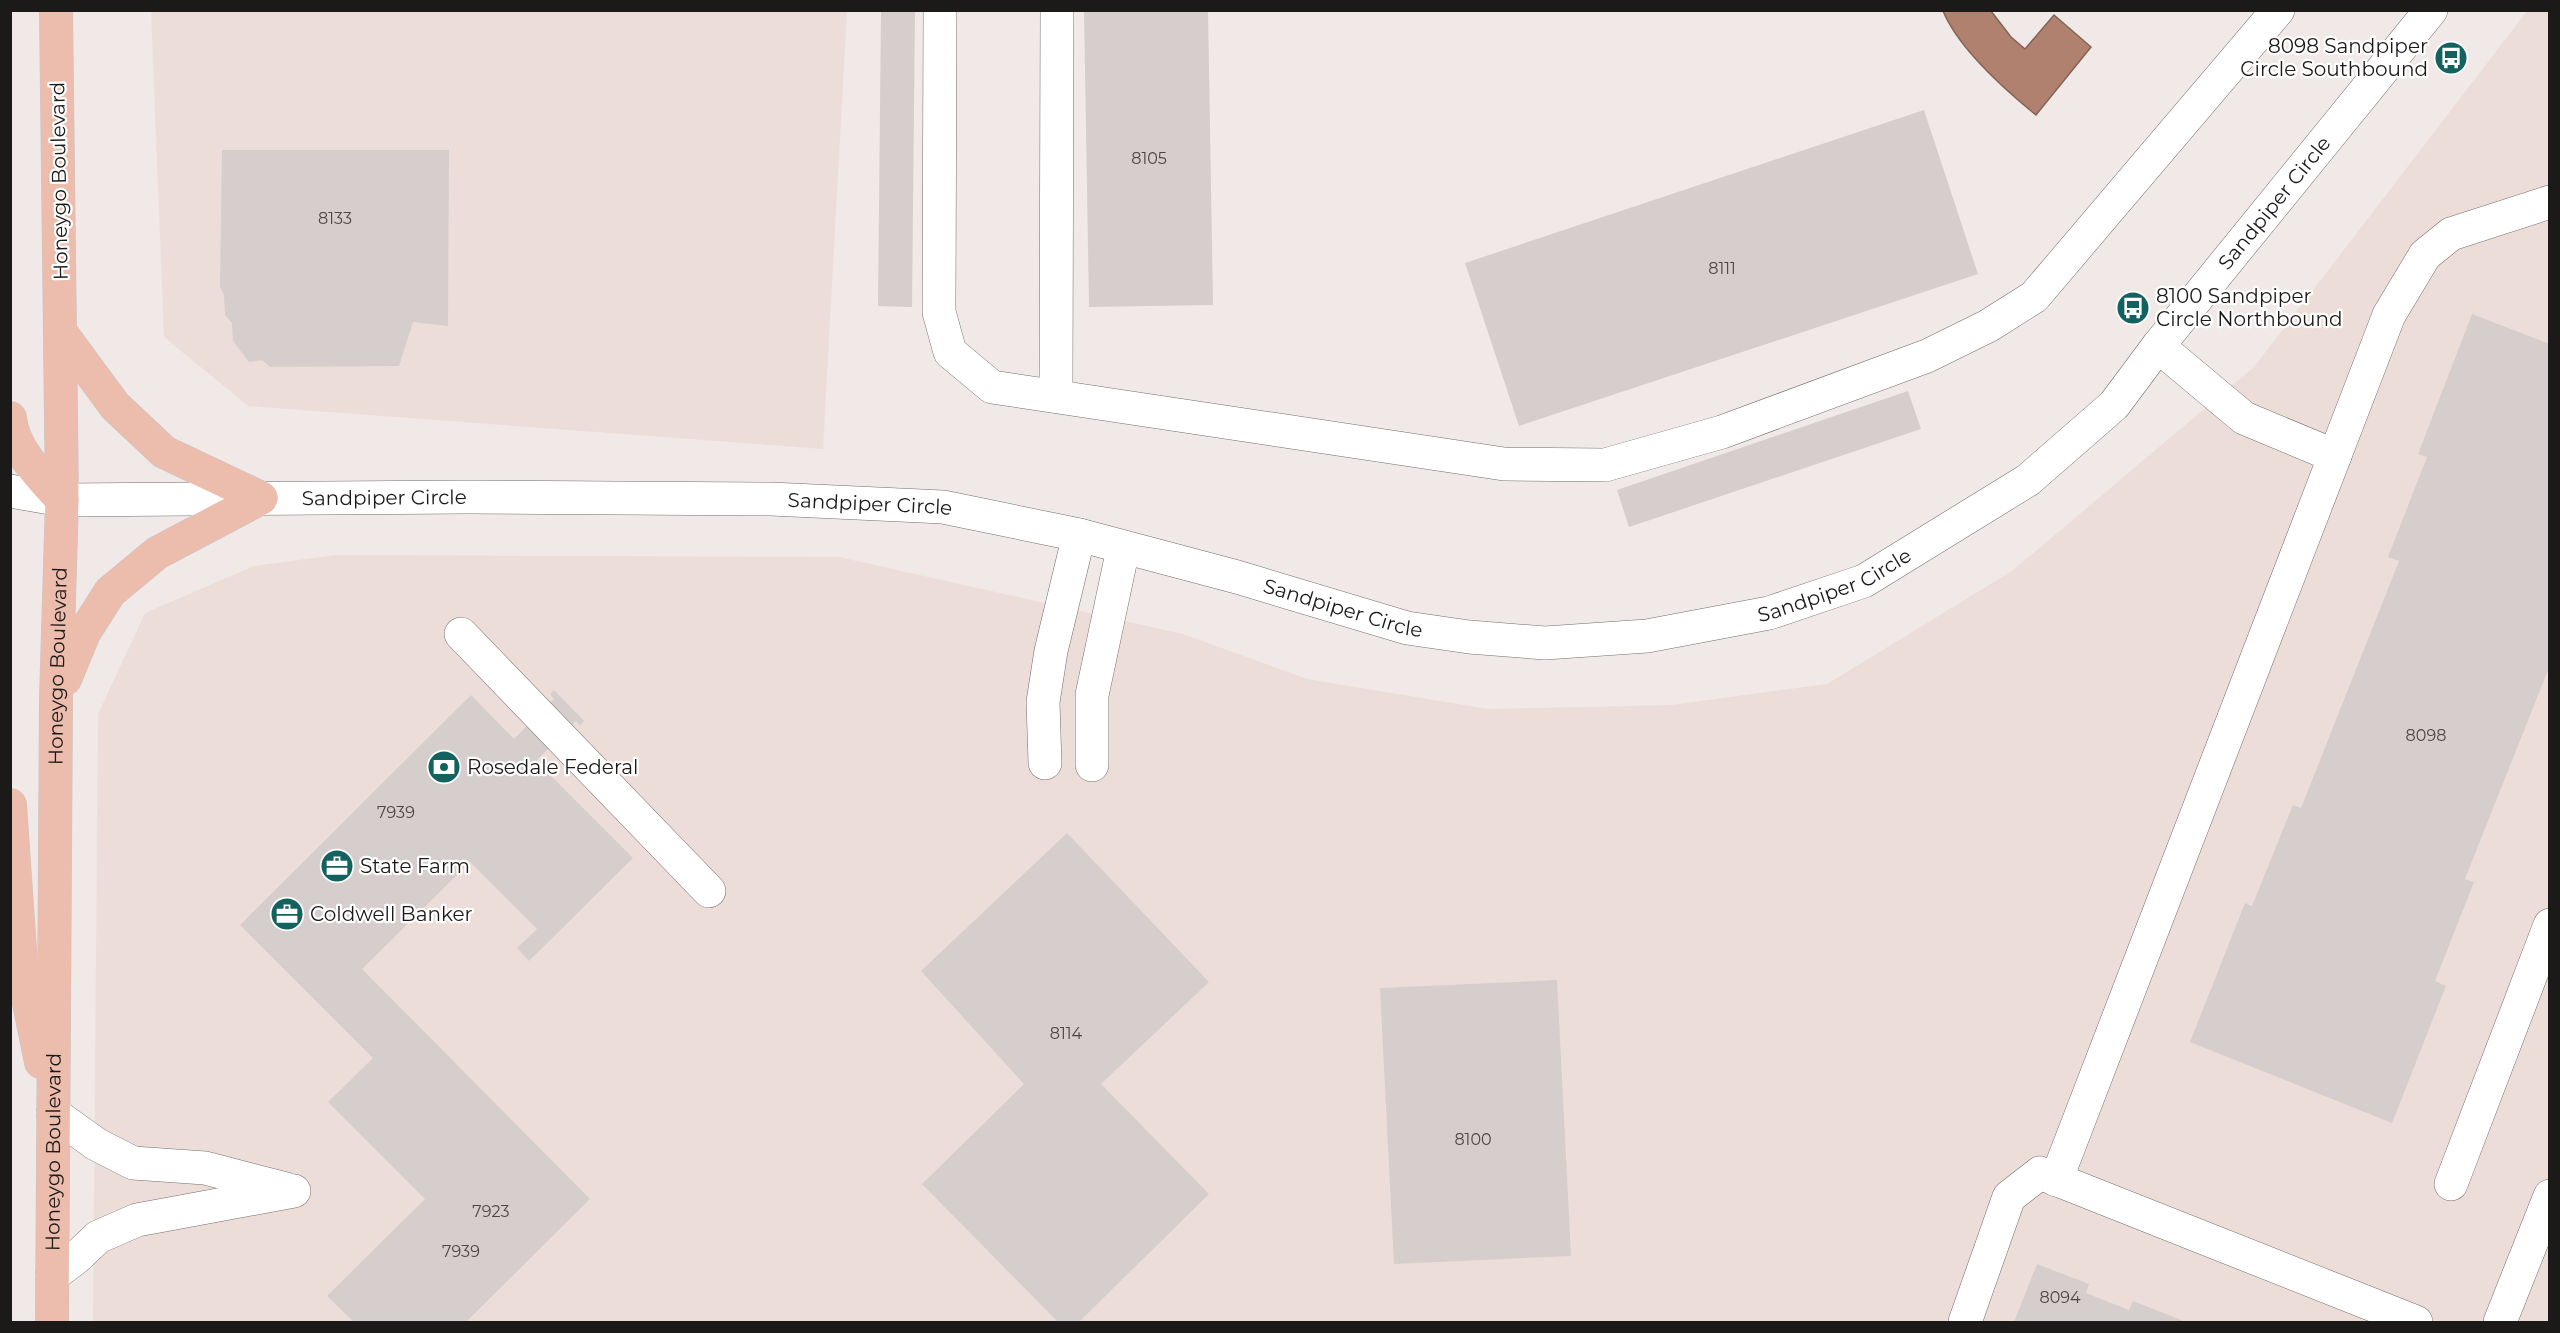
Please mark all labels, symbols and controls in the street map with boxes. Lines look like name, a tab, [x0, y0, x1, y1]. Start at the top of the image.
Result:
place label: 8098 Sandpiper Circle Southbound	[2240, 34, 2428, 81]
bus stop icon: 8098 Sandpiper Circle Southbound	[2433, 40, 2469, 76]
street label: Honeygo Boulevard	[45, 82, 73, 280]
street label: Sandpiper Circle	[2213, 131, 2336, 275]
house number: 8105	[1131, 149, 1167, 168]
house number: 8133	[318, 209, 352, 228]
house number: 8111	[1708, 259, 1736, 278]
place label: 8100 Sandpiper Circle Northbound	[2156, 284, 2343, 331]
bus stop icon: 8100 Sandpiper Circle Northbound	[2115, 290, 2151, 326]
street label: Sandpiper Circle	[302, 485, 467, 510]
street label: Sandpiper Circle	[787, 488, 955, 521]
street label: Sandpiper Circle	[1755, 543, 1916, 627]
street label: Honeygo Boulevard	[44, 567, 72, 765]
street label: Sandpiper Circle	[1261, 574, 1424, 642]
house number: 8098	[2406, 726, 2446, 745]
bank icon: Rosedale Federal	[426, 749, 462, 785]
place label: Rosedale Federal	[467, 755, 638, 779]
house number: 7939	[377, 803, 415, 822]
office icon: State Farm	[319, 848, 355, 884]
place label: State Farm	[360, 854, 470, 878]
office icon: Coldwell Banker	[269, 896, 305, 932]
place label: Coldwell Banker	[310, 902, 473, 926]
house number: 8114	[1050, 1024, 1083, 1043]
street label: Honeygo Boulevard	[40, 1053, 66, 1251]
house number: 8100	[1454, 1130, 1492, 1149]
house number: 7923	[472, 1202, 510, 1221]
house number: 7939	[442, 1242, 480, 1261]
house number: 8094	[2039, 1288, 2081, 1307]

